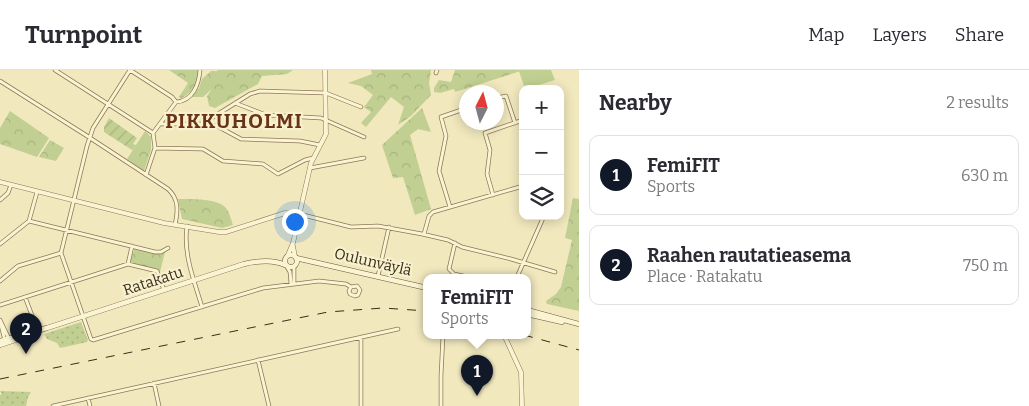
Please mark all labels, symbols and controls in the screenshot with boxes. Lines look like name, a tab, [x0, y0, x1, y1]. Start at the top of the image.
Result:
text: Turnpoint	[25, 21, 142, 49]
text: Map	[808, 24, 844, 46]
text: Layers	[872, 24, 927, 46]
text: Share	[955, 24, 1004, 46]
north arrow	[459, 85, 504, 130]
map controls	[519, 85, 564, 220]
button: +	[519, 85, 564, 130]
text: Nearby	[599, 90, 672, 116]
text: 2 results	[946, 93, 1009, 112]
district label: PIKKUHOLMI	[165, 109, 303, 133]
button: −	[519, 130, 564, 175]
text: FemiFIT	[647, 154, 720, 177]
text: 1	[613, 166, 619, 185]
text: 630 m	[961, 166, 1008, 185]
button: layers	[519, 175, 564, 220]
text: Sports	[647, 177, 695, 196]
your location	[282, 209, 308, 235]
street label: Oulunväylä	[333, 244, 413, 280]
text: Raahen rautatieasema	[647, 244, 851, 267]
text: 2	[611, 256, 621, 275]
text: 750 m	[963, 256, 1008, 275]
street label: Ratakatu	[121, 263, 185, 299]
text: Place · Ratakatu	[647, 267, 762, 286]
popup	[423, 274, 531, 339]
text: FemiFIT	[441, 286, 513, 309]
text: Sports	[441, 309, 489, 328]
pin: 2	[10, 313, 42, 354]
pin: 1	[461, 355, 493, 396]

